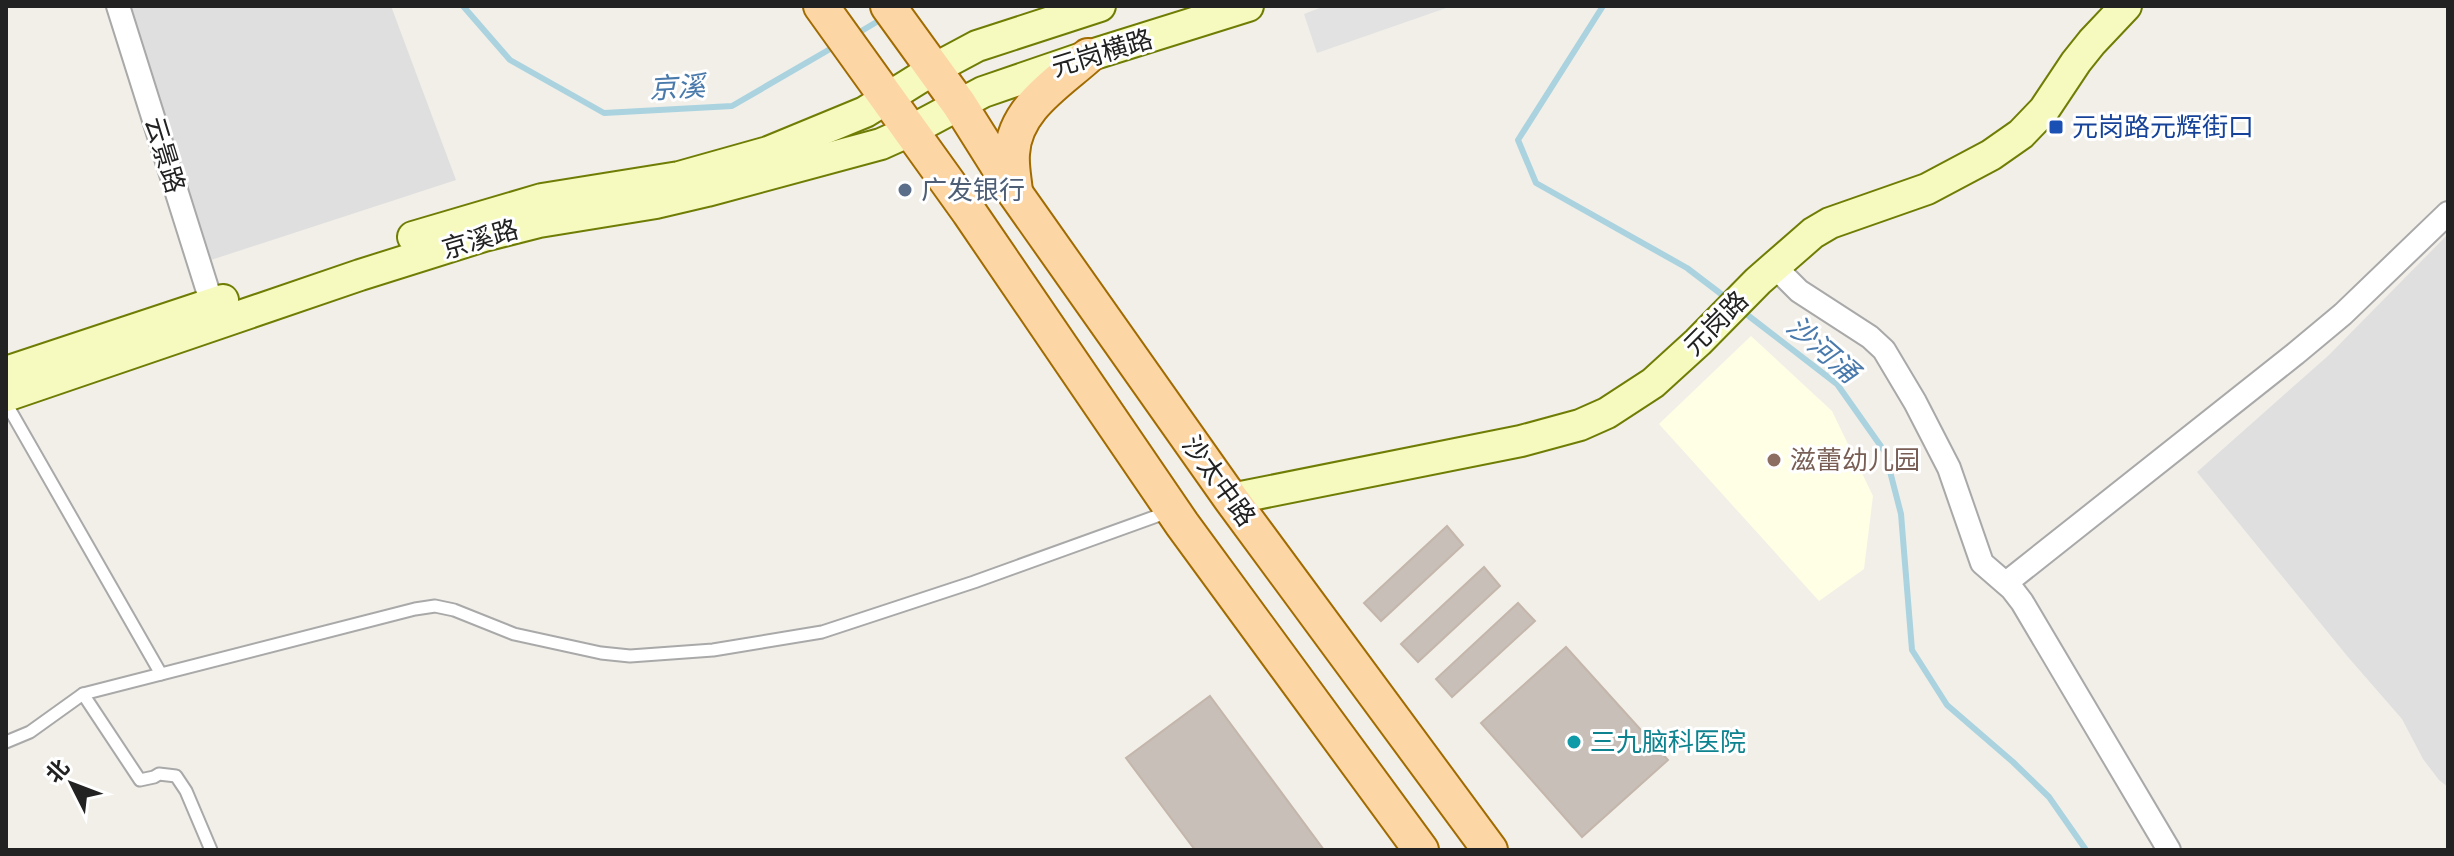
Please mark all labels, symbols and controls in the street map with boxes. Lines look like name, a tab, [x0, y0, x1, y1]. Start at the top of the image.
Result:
street label: 元岗横路	[1047, 21, 1157, 84]
water label: 京溪	[648, 66, 709, 107]
place label: 元岗路元辉街口	[2072, 109, 2254, 144]
street label: 云景路	[137, 112, 194, 197]
marker: 元岗路元辉街口	[2047, 118, 2065, 136]
place label: 广发银行	[921, 172, 1025, 207]
marker: 广发银行	[896, 181, 914, 199]
street label: 京溪路	[438, 211, 522, 266]
street label: 元岗路	[1676, 283, 1756, 363]
water label: 沙河涌	[1779, 307, 1869, 393]
street label: 沙太中路	[1175, 428, 1264, 533]
place label: 滋蕾幼儿园	[1790, 442, 1920, 477]
marker: 滋蕾幼儿园	[1765, 451, 1783, 469]
place label: 三九脑科医院	[1590, 724, 1746, 759]
marker: 三九脑科医院	[1565, 733, 1583, 751]
north arrow	[32, 744, 112, 824]
text: 北	[39, 752, 76, 789]

